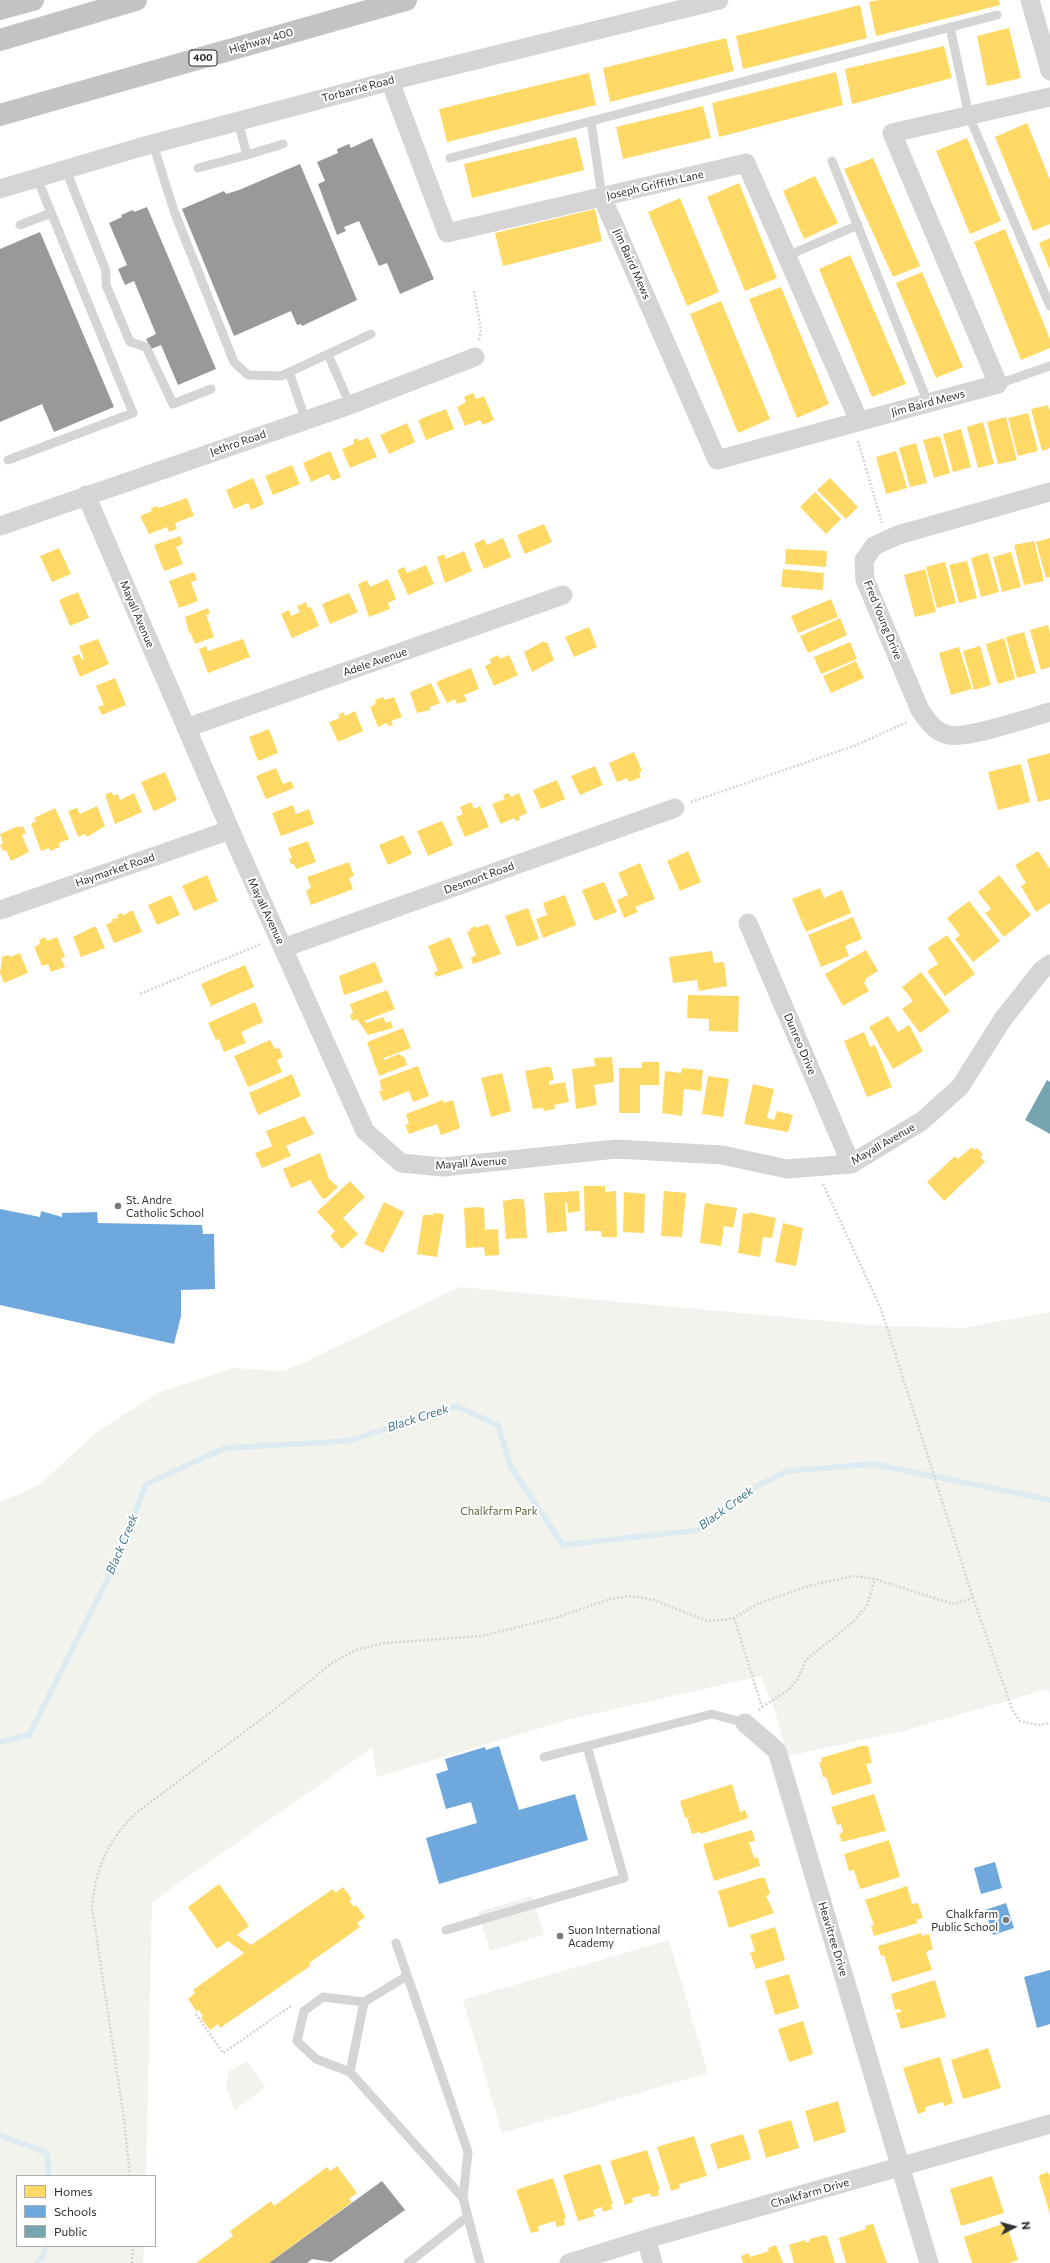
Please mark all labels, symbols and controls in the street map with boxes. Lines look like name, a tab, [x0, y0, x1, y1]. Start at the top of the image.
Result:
street label: Highway 400	[227, 26, 295, 56]
road number: 400	[189, 50, 217, 66]
street label: Torbarrie Road	[320, 73, 396, 105]
street label: Joseph Griffith Lane	[605, 167, 705, 203]
street label: Jim Baird Mews	[611, 227, 653, 301]
street label: Jim Baird Mews	[890, 387, 966, 419]
street label: Jethro Road	[208, 427, 268, 459]
street label: Mayall Avenue	[117, 578, 157, 650]
street label: Fred Young Drive	[861, 578, 905, 662]
street label: Adele Avenue	[341, 645, 409, 679]
street label: Haymarket Road	[74, 850, 156, 890]
street label: Desmont Road	[442, 859, 516, 897]
street label: Mayall Avenue	[245, 876, 287, 946]
street label: Dunreo Drive	[781, 1011, 819, 1077]
street label: Mayall Avenue	[849, 1120, 917, 1168]
street label: Mayall Avenue	[435, 1154, 507, 1172]
place label: St. Andre Catholic School	[126, 1193, 204, 1219]
marker: St. Andre Catholic School	[113, 1201, 123, 1211]
water label: Black Creek	[385, 1401, 451, 1435]
water label: Black Creek	[696, 1483, 756, 1533]
park label: Chalkfarm Park	[460, 1504, 538, 1518]
water label: Black Creek	[103, 1512, 141, 1576]
street label: Heavitree Drive	[815, 1900, 851, 1978]
place label: Chalkfarm Public School	[931, 1907, 998, 1933]
marker: Chalkfarm Public School	[1001, 1915, 1011, 1925]
place label: Suon International Academy	[568, 1923, 660, 1949]
marker: Suon International Academy	[555, 1931, 565, 1941]
legend	[16, 2175, 156, 2247]
street label: Chalkfarm Drive	[769, 2175, 851, 2211]
text: Homes	[54, 2184, 92, 2198]
text: Schools	[54, 2204, 97, 2218]
north arrow	[994, 2207, 1034, 2247]
text: N	[1020, 2221, 1033, 2230]
text: Public	[54, 2224, 87, 2238]

